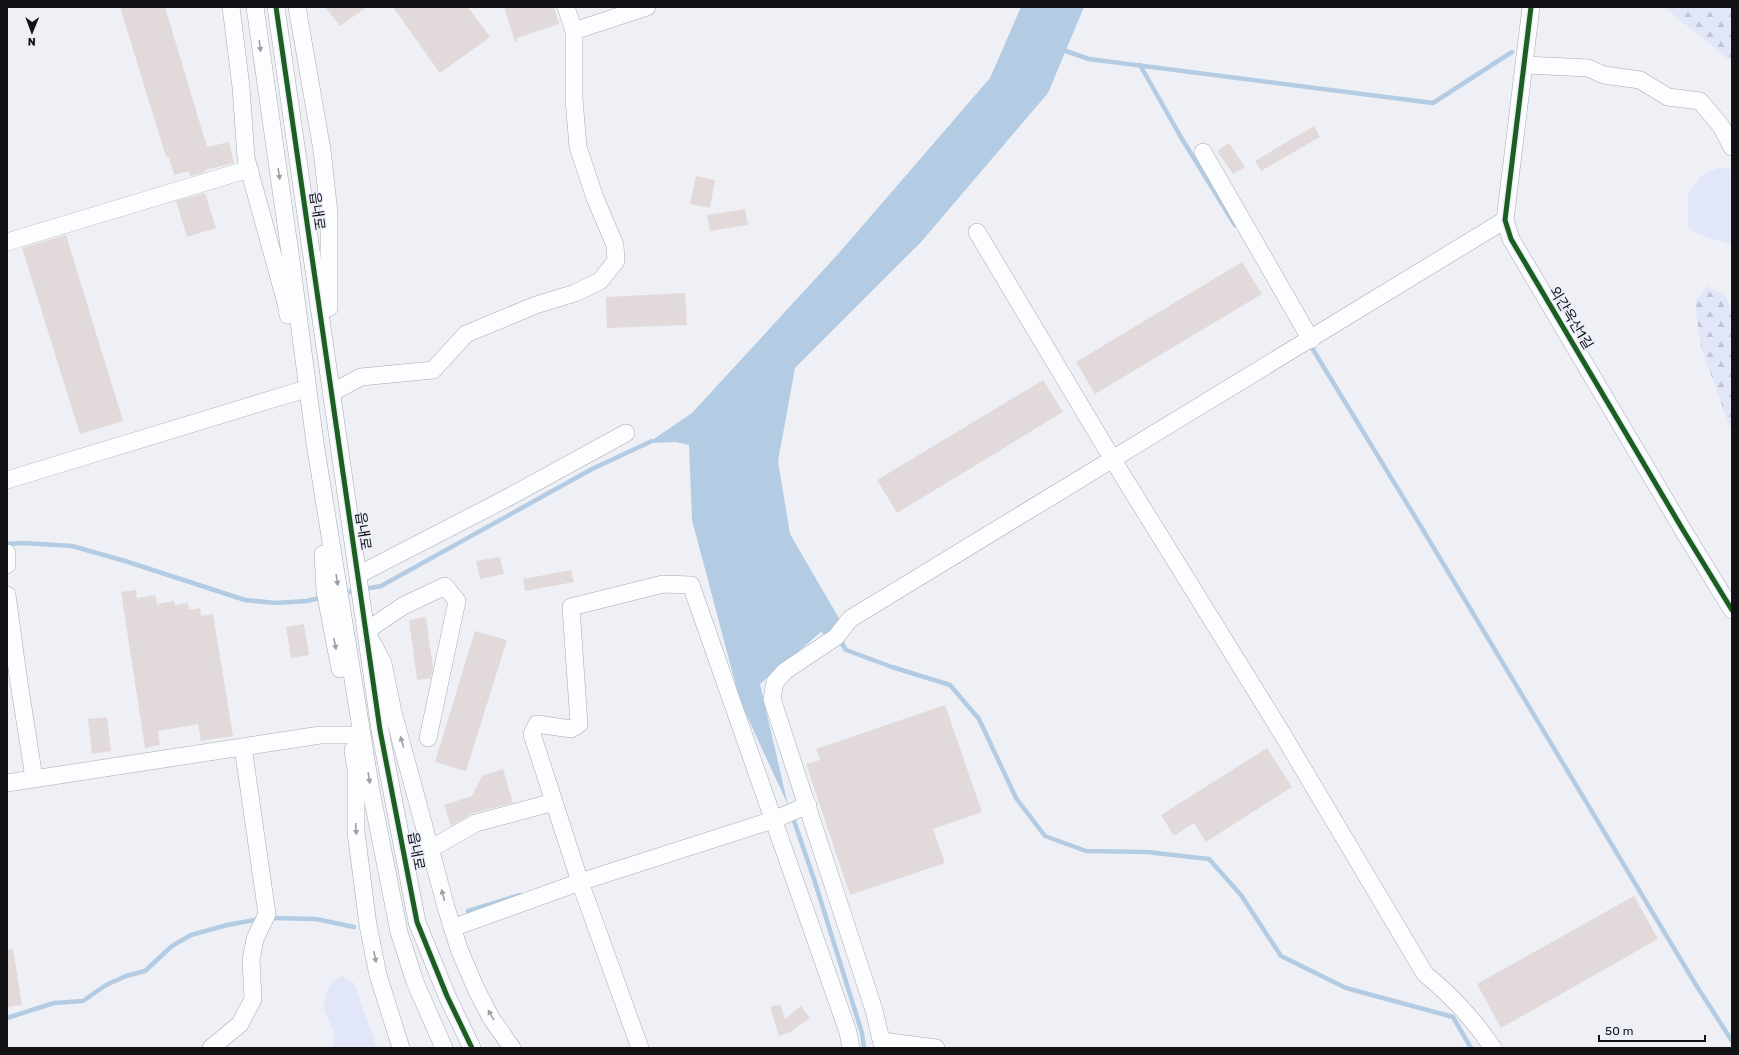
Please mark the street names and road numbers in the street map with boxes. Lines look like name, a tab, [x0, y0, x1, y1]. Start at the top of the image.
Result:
street label: 읍내로	[306, 191, 328, 231]
street label: 외간옥산1길	[1546, 283, 1596, 353]
street label: 읍내로	[352, 511, 374, 552]
street label: 읍내로	[404, 830, 428, 872]

